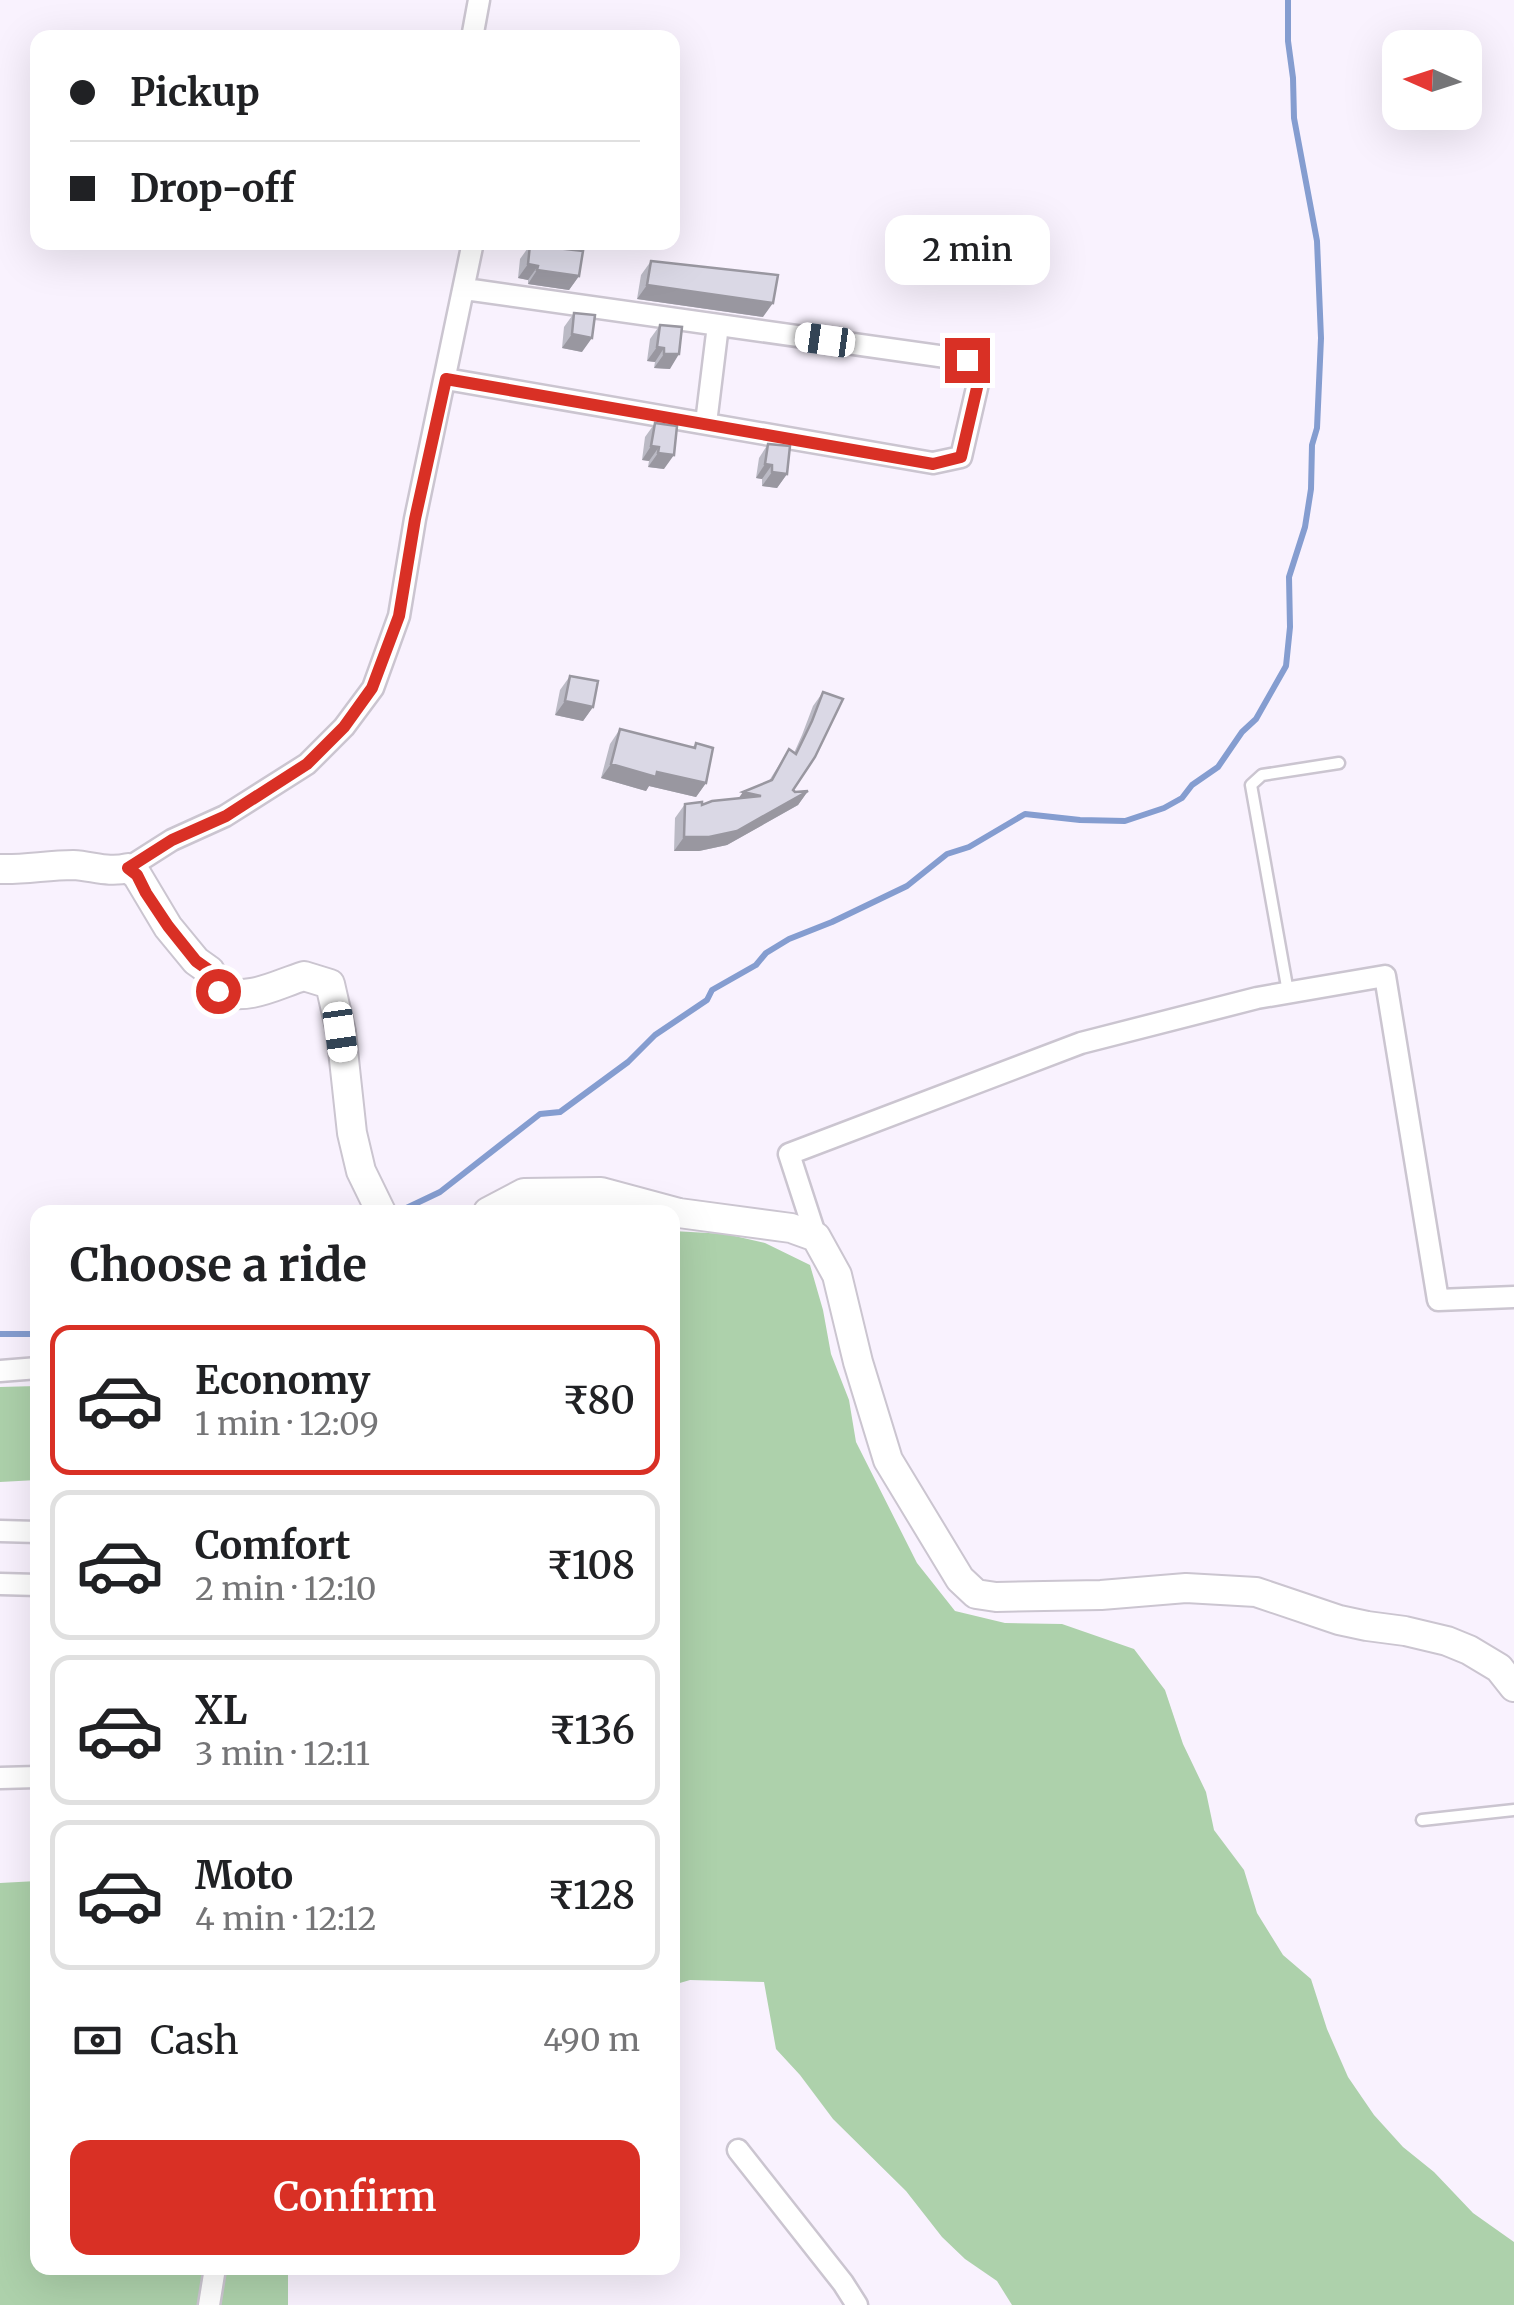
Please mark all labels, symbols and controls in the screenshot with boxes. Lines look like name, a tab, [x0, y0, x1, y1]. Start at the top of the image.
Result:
north arrow	[1382, 30, 1482, 130]
map controls	[1382, 30, 1482, 130]
text: Pickup	[130, 69, 260, 116]
text: Drop-off	[130, 165, 295, 212]
callout: 2 min	[884, 215, 1050, 285]
text: 2 min	[922, 230, 1013, 270]
car	[793, 321, 857, 359]
route end	[945, 338, 990, 383]
route start	[196, 969, 241, 1014]
car	[321, 1000, 359, 1064]
text: Choose a ride	[70, 1237, 367, 1293]
icon: car	[75, 1355, 165, 1445]
text: Economy	[195, 1357, 370, 1404]
text: ₹80	[563, 1377, 635, 1424]
text: 1 min · 12:09	[195, 1404, 379, 1444]
icon: car	[75, 1520, 165, 1610]
text: Comfort	[195, 1522, 351, 1569]
text: ₹108	[547, 1542, 635, 1589]
text: 2 min · 12:10	[195, 1569, 376, 1609]
icon: car	[75, 1685, 165, 1775]
text: XL	[195, 1687, 247, 1734]
text: ₹136	[549, 1707, 635, 1754]
text: 3 min · 12:11	[195, 1734, 370, 1774]
icon: car	[75, 1850, 165, 1940]
text: Moto	[195, 1852, 293, 1899]
text: ₹128	[548, 1872, 635, 1919]
text: 4 min · 12:12	[195, 1899, 376, 1939]
icon: cash	[70, 2013, 125, 2068]
text: Cash	[150, 2017, 239, 2064]
text: 490 m	[543, 2020, 640, 2060]
button: Confirm	[70, 2140, 640, 2255]

